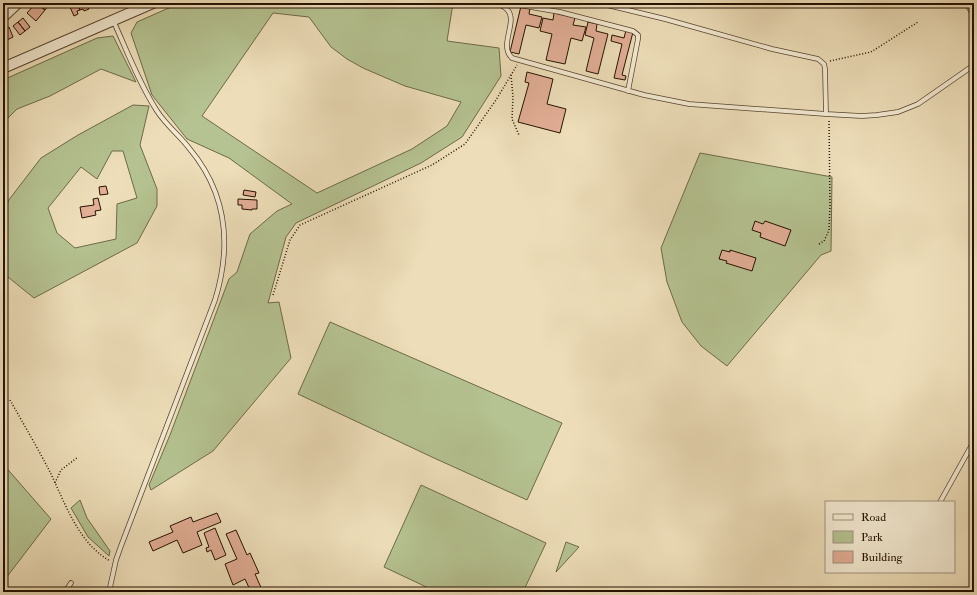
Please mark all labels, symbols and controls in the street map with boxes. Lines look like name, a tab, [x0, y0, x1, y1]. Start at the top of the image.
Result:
legend	[825, 501, 955, 573]
text: Road	[861, 510, 886, 525]
text: Park	[861, 530, 883, 545]
text: Building	[861, 550, 904, 565]

